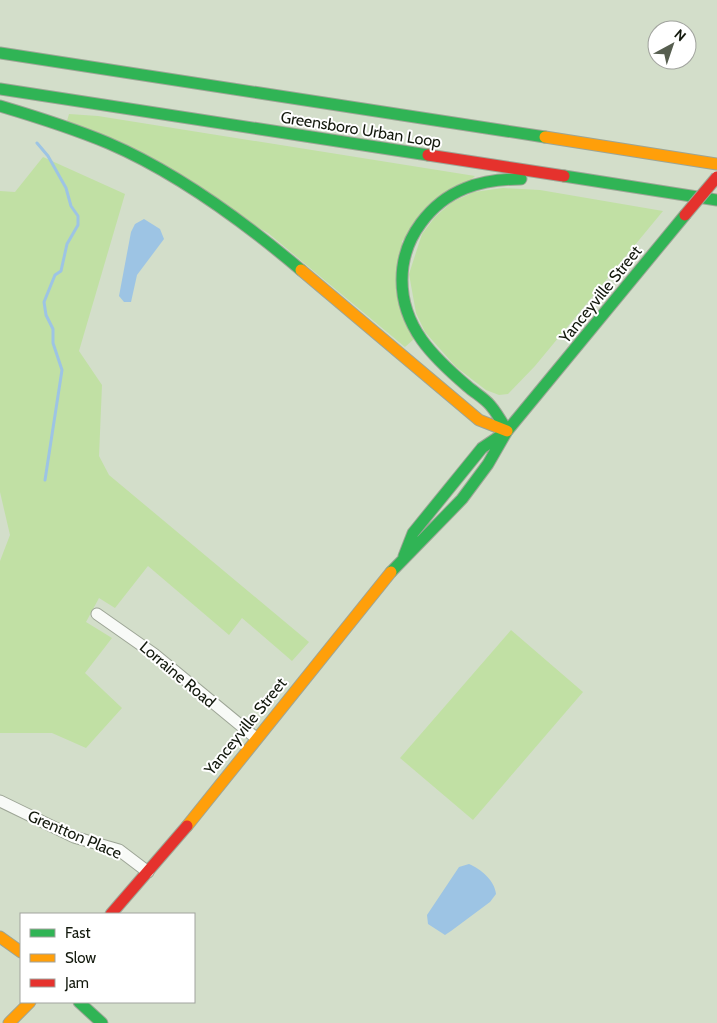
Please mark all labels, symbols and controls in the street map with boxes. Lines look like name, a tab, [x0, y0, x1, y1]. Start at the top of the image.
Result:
north arrow	[647, 20, 697, 70]
text: N	[671, 25, 690, 45]
street label: Greensboro Urban Loop	[279, 107, 443, 152]
street label: Yanceyville Street	[555, 241, 646, 348]
street label: Lorraine Road	[136, 637, 219, 712]
street label: Yanceyville Street	[200, 673, 291, 780]
street label: Grentton Place	[25, 806, 125, 863]
legend	[20, 913, 195, 1003]
text: Fast	[65, 924, 90, 942]
text: Slow	[65, 949, 96, 967]
text: Jam	[64, 974, 89, 992]

